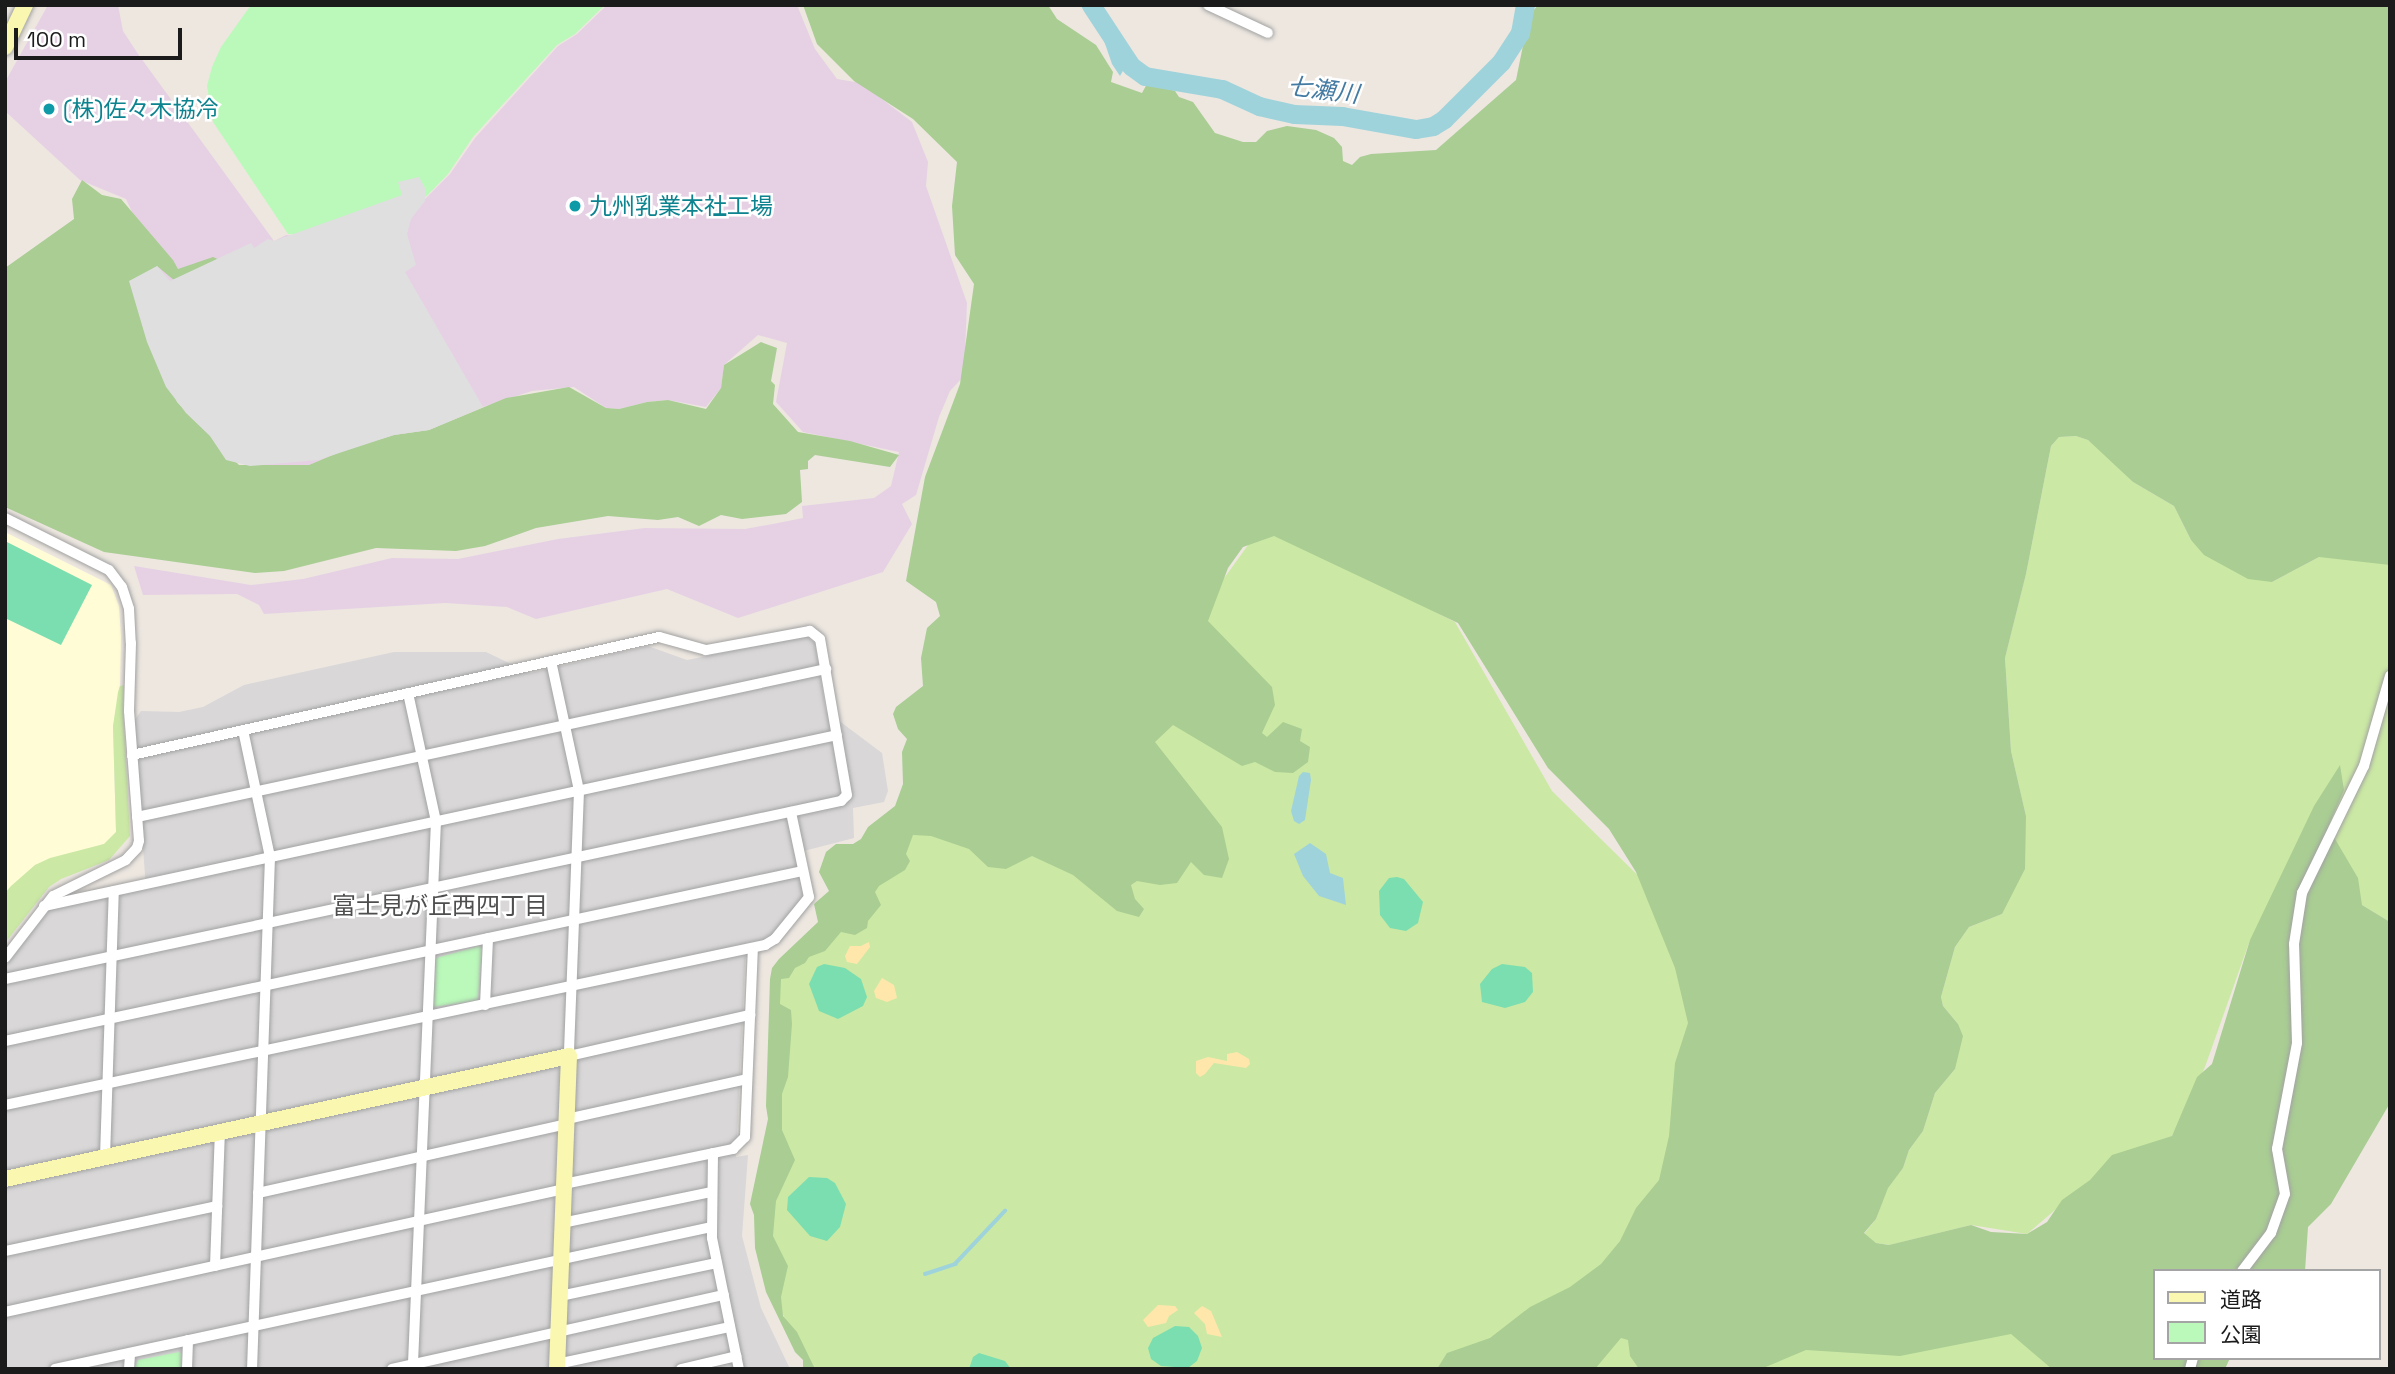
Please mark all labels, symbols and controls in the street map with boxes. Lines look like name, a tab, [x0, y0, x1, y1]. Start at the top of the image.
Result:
scale bar	[18, 14, 186, 58]
text: 100 m	[27, 26, 86, 53]
water label: 七瀬川	[1286, 71, 1360, 109]
place label: (株)佐々木協冷	[63, 95, 218, 123]
marker: (株)佐々木協冷	[41, 101, 57, 117]
place label: 九州乳業本社工場	[589, 192, 773, 220]
marker: 九州乳業本社工場	[567, 198, 583, 214]
district label: 富士見が丘西四丁目	[332, 892, 548, 920]
legend	[2154, 1269, 2381, 1360]
text: 道路	[2220, 1286, 2262, 1313]
text: 公園	[2220, 1321, 2262, 1348]

